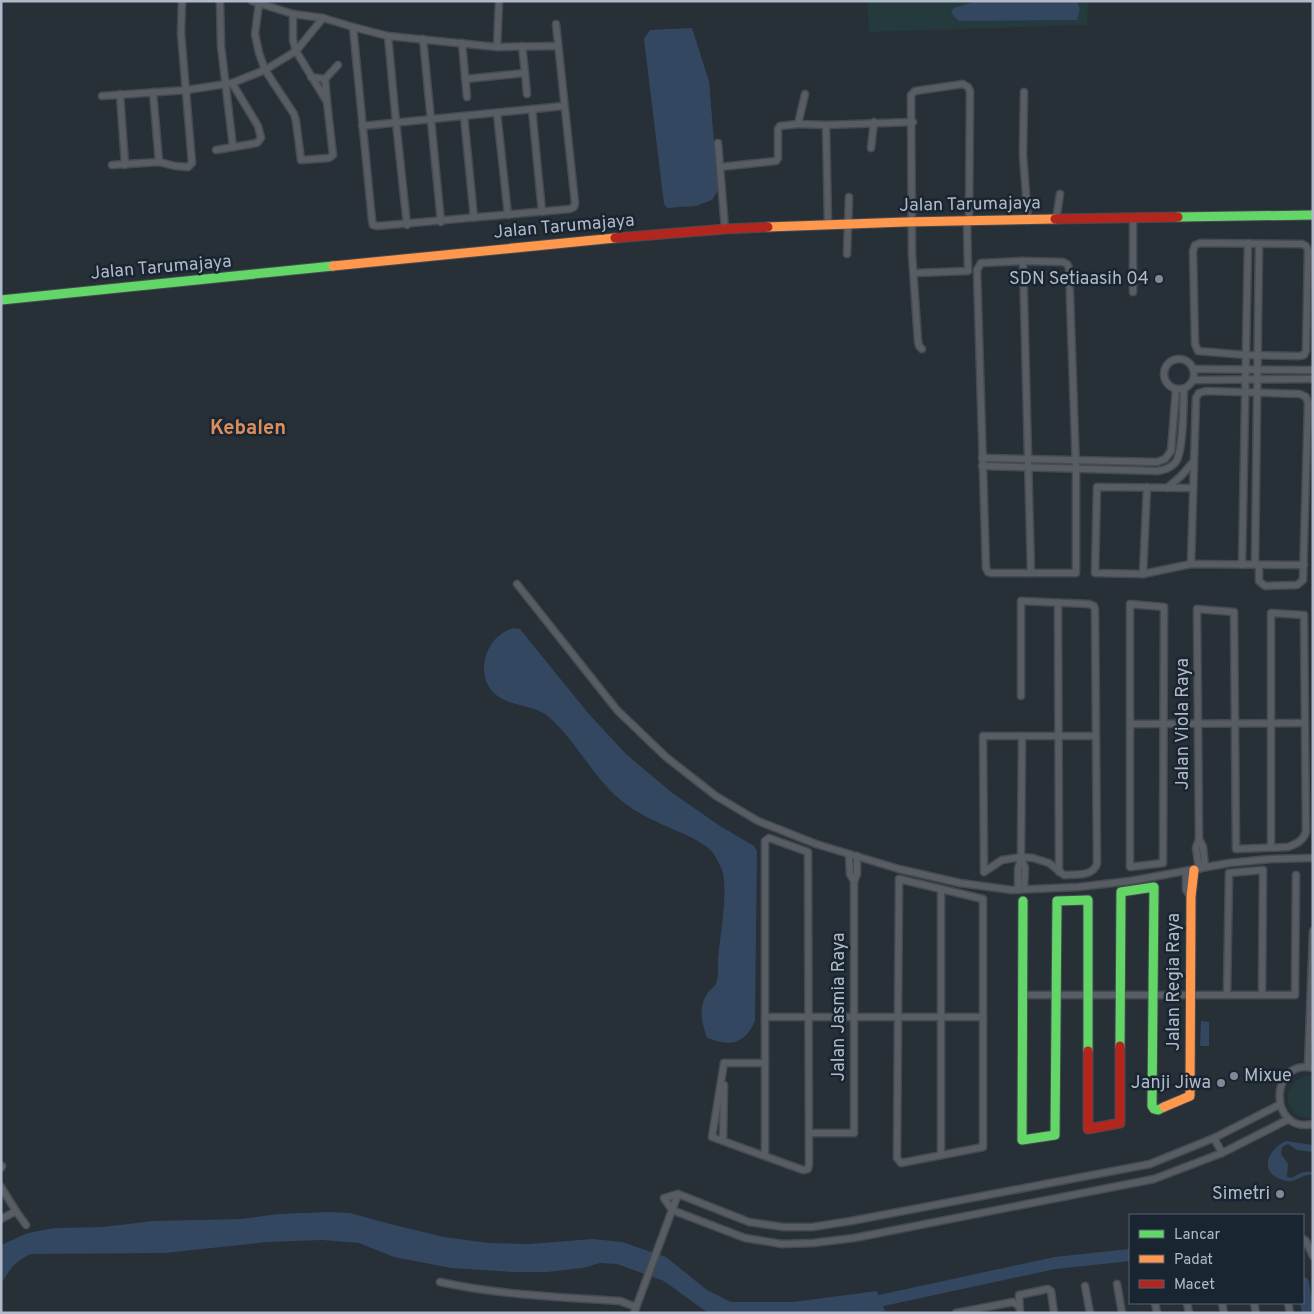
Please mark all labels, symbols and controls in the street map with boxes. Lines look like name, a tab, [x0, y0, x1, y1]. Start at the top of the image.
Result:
street label: Jalan Tarumajaya	[899, 192, 1041, 218]
street label: Jalan Tarumajaya	[493, 209, 635, 245]
street label: Jalan Tarumajaya	[90, 250, 232, 286]
place label: SDN Setiaasih 04	[1009, 268, 1149, 291]
marker: SDN Setiaasih 04	[1153, 273, 1165, 285]
district label: Kebalen	[210, 416, 286, 442]
street label: Jalan Viola Raya	[1172, 658, 1195, 790]
street label: Jalan Regia Raya	[1163, 913, 1186, 1051]
street label: Jalan Jasmia Raya	[828, 932, 851, 1082]
place label: Mixue	[1244, 1065, 1292, 1088]
marker: Mixue	[1228, 1070, 1240, 1082]
place label: Janji Jiwa	[1131, 1072, 1211, 1095]
marker: Janji Jiwa	[1215, 1077, 1227, 1089]
place label: Simetri	[1212, 1183, 1270, 1206]
marker: Simetri	[1274, 1188, 1286, 1200]
legend	[1129, 1214, 1304, 1304]
text: Lancar	[1174, 1226, 1221, 1245]
text: Padat	[1174, 1251, 1213, 1270]
text: Macet	[1174, 1276, 1215, 1295]

